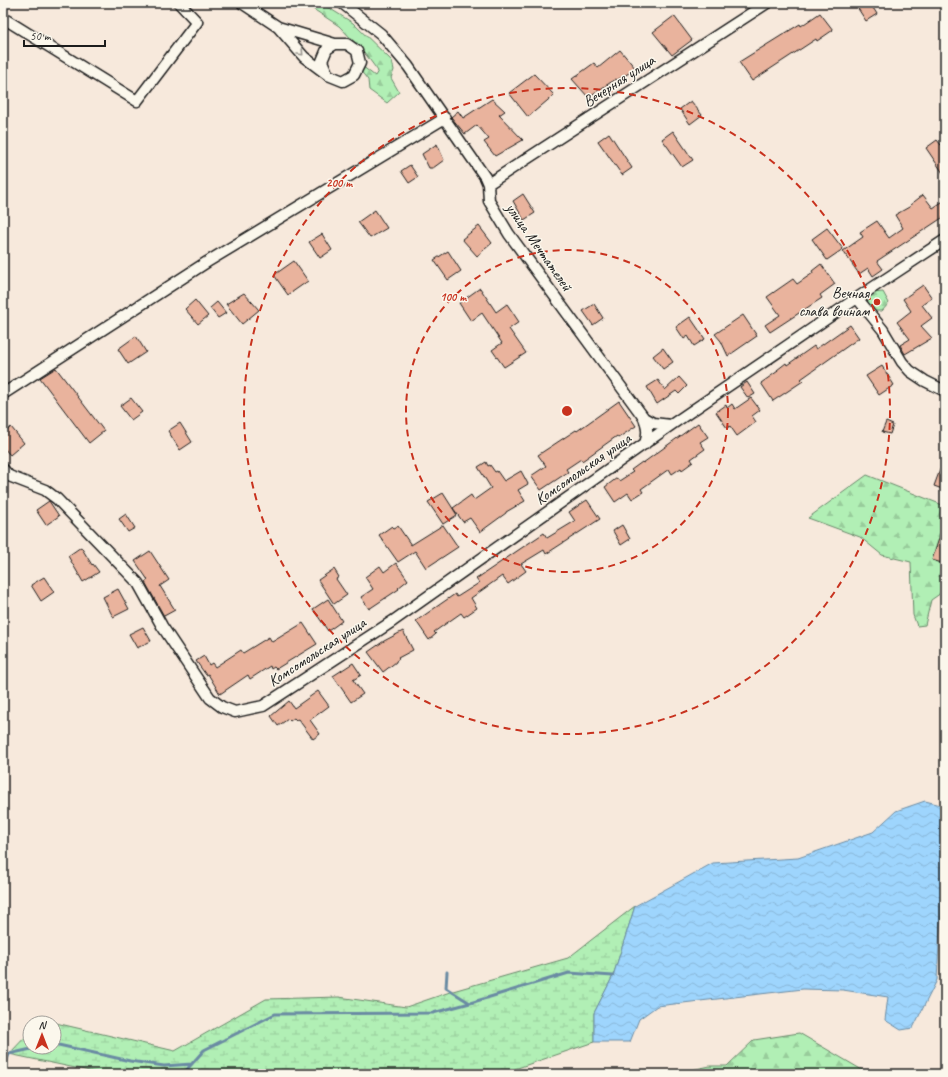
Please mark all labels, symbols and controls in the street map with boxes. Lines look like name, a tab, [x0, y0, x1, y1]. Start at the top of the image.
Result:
scale bar	[24, 22, 105, 48]
text: 50 m	[30, 28, 52, 44]
one-way arrow	[296, 48, 304, 56]
street label: Вечерняя улица	[579, 50, 660, 112]
text: 200 m	[326, 175, 353, 191]
street label: улица Мечтателей	[501, 198, 578, 296]
place label: Вечная слава воинам	[799, 283, 871, 321]
text: 100 m	[440, 289, 467, 305]
marker: Вечная слава воинам	[872, 297, 882, 307]
centre of rings	[560, 404, 574, 418]
street label: Комсомольская улица	[531, 428, 636, 510]
street label: Комсомольская улица	[264, 612, 371, 691]
north arrow	[22, 1015, 62, 1055]
text: N	[39, 1018, 48, 1032]

